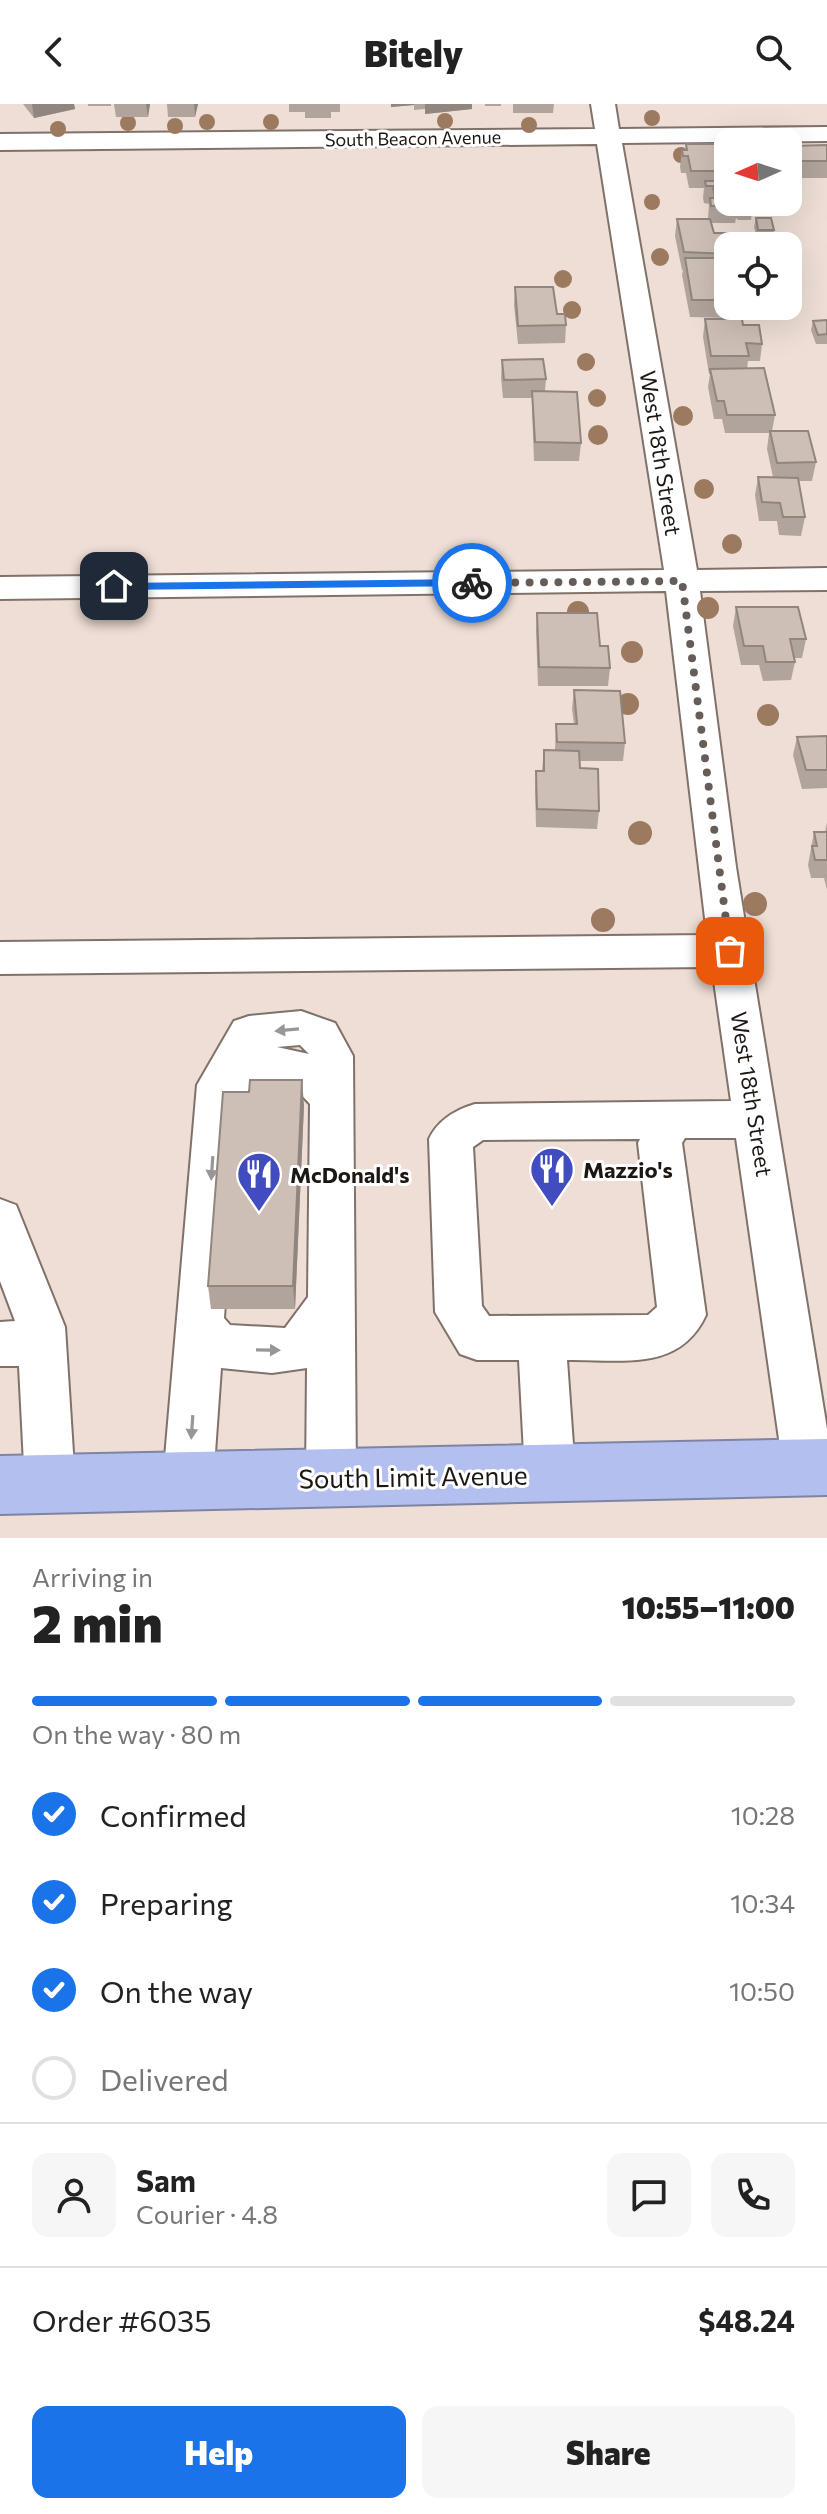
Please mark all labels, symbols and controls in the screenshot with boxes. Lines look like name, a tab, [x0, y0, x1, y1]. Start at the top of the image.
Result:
icon: back	[32, 30, 76, 74]
text: Bitely	[364, 30, 463, 74]
icon: search	[751, 30, 795, 74]
street label: South Beacon Avenue	[325, 125, 501, 151]
north arrow	[714, 128, 802, 216]
map controls	[714, 128, 802, 320]
button: locate	[714, 232, 802, 320]
street label: West 18th Street	[635, 369, 687, 537]
courier	[432, 543, 512, 623]
pin	[80, 552, 148, 620]
icon: bike	[450, 561, 494, 605]
icon: home	[92, 564, 136, 608]
pin	[696, 917, 764, 985]
icon: bag	[708, 929, 752, 973]
street label: West 18th Street	[726, 1010, 778, 1178]
one-way arrow	[274, 1023, 299, 1036]
restaurant icon: Mazzio's	[528, 1145, 576, 1208]
restaurant icon: McDonald's	[235, 1150, 283, 1213]
one-way arrow	[205, 1155, 218, 1180]
place label: Mazzio's	[583, 1156, 673, 1183]
place label: McDonald's	[290, 1161, 409, 1188]
one-way arrow	[256, 1344, 281, 1356]
one-way arrow	[185, 1415, 198, 1440]
street label: South Limit Avenue	[298, 1459, 528, 1493]
text: Arriving in	[32, 1561, 153, 1592]
text: 10:55–11:00	[622, 1588, 795, 1625]
text: 2 min	[32, 1590, 163, 1654]
text: On the way · 80 m	[32, 1718, 241, 1749]
icon: check	[32, 1792, 76, 1836]
text: Confirmed	[100, 1796, 247, 1833]
text: 10:28	[731, 1799, 795, 1830]
icon: check	[32, 1880, 76, 1924]
text: Preparing	[100, 1884, 233, 1921]
text: 10:34	[730, 1887, 795, 1918]
icon: check	[32, 1968, 76, 2012]
text: On the way	[100, 1972, 253, 2009]
text: 10:50	[729, 1975, 795, 2006]
text: Delivered	[100, 2060, 229, 2097]
button: person	[32, 2153, 116, 2237]
button: chat	[607, 2153, 691, 2237]
button: phone	[711, 2153, 795, 2237]
text: Sam	[136, 2161, 196, 2198]
text: Courier · 4.8	[136, 2198, 278, 2229]
text: Order #6035	[32, 2301, 211, 2338]
text: $48.24	[698, 2301, 795, 2338]
button: Help	[32, 2406, 406, 2498]
button: Share	[422, 2406, 795, 2498]

